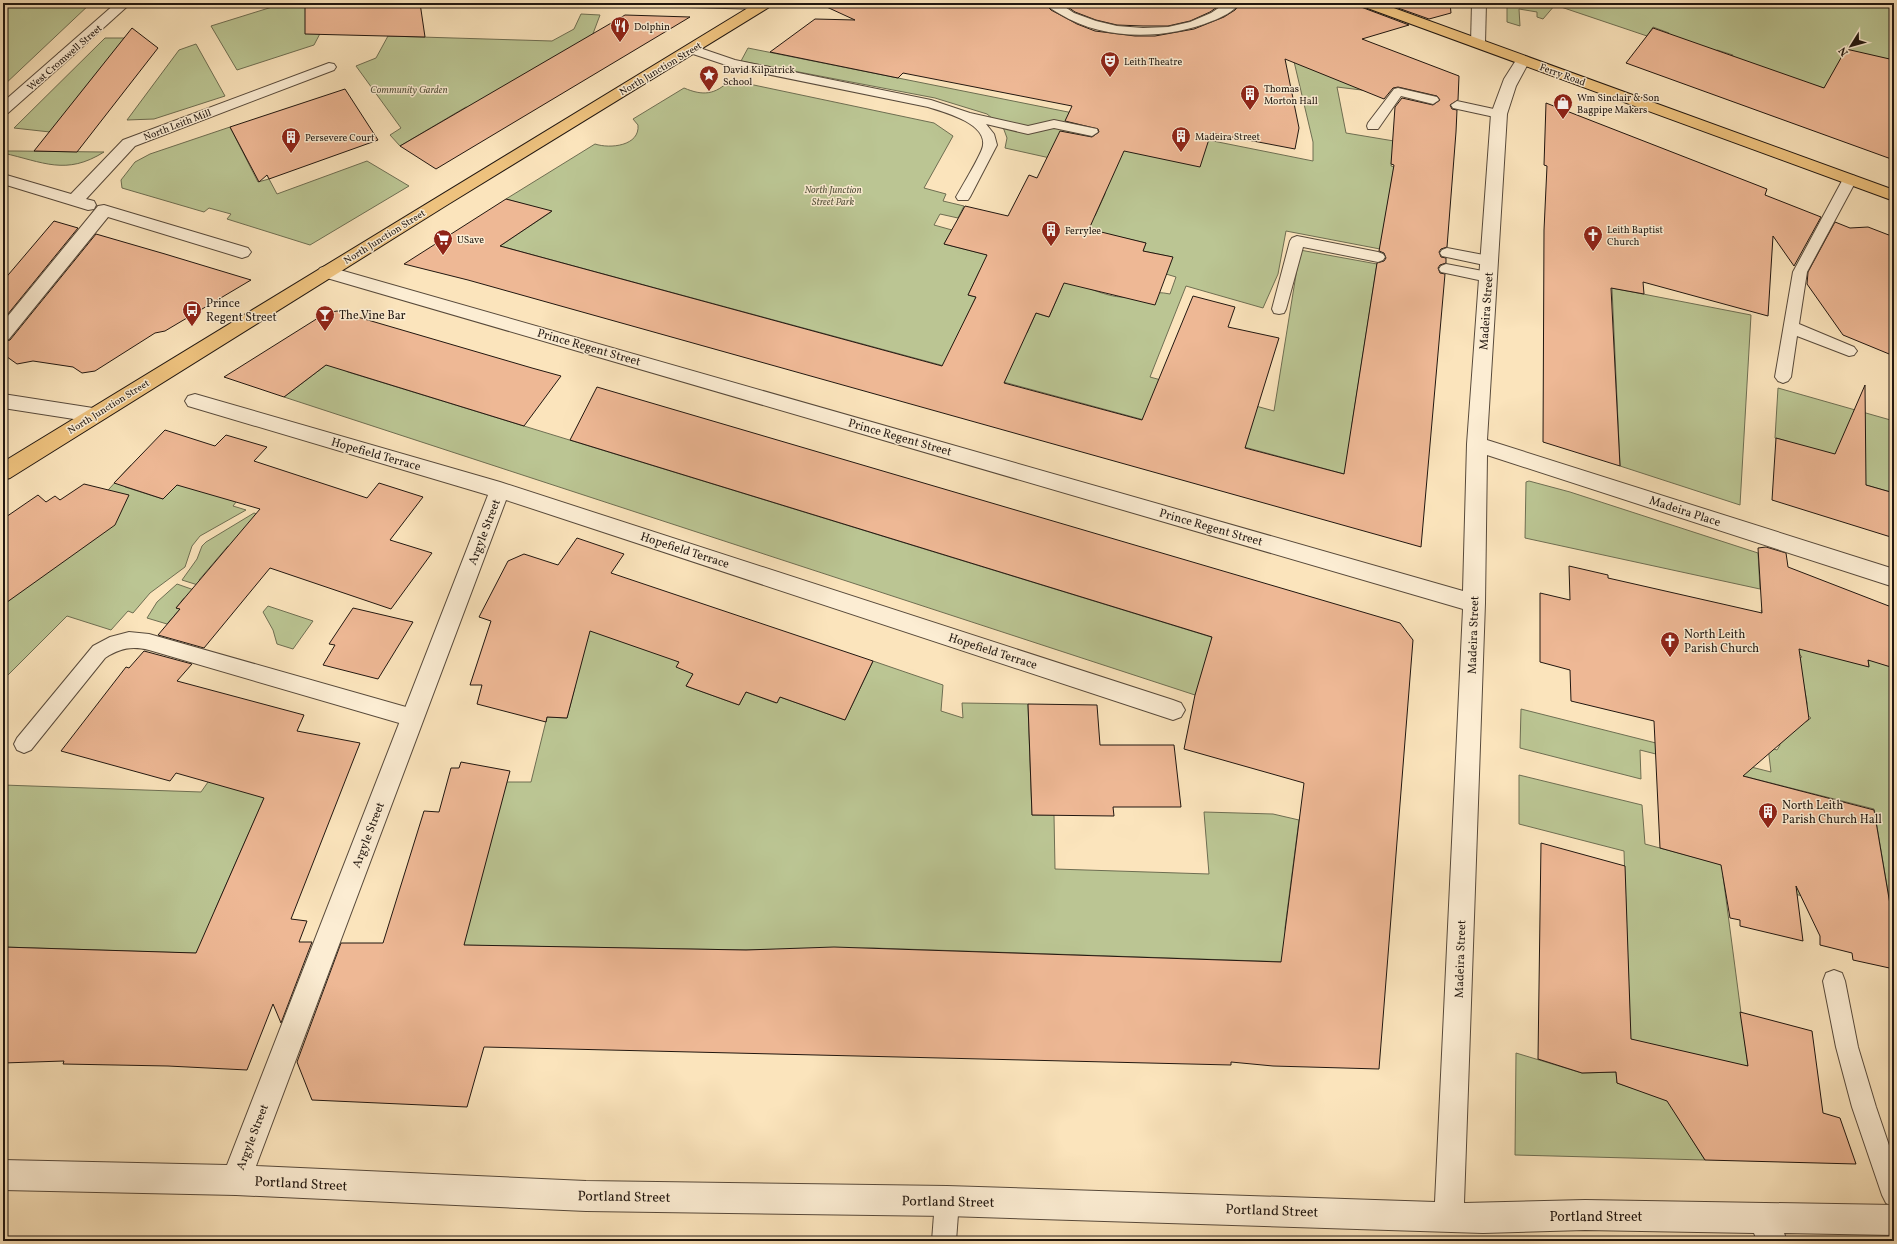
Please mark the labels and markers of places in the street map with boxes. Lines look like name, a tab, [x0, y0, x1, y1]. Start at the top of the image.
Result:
restaurant icon: Dolphin	[609, 15, 631, 43]
place label: Dolphin	[634, 20, 670, 34]
theatre icon: Leith Theatre	[1099, 50, 1121, 78]
place label: Leith Theatre	[1124, 55, 1182, 69]
place label: David Kilpatrick School	[723, 63, 795, 89]
place icon: David Kilpatrick School	[698, 64, 720, 92]
place label: Thomas Morton Hall	[1264, 82, 1318, 108]
building icon: Thomas Morton Hall	[1239, 83, 1261, 111]
place label: Wm Sinclair & Son Bagpipe Makers	[1577, 91, 1660, 117]
shop icon: Wm Sinclair & Son Bagpipe Makers	[1552, 92, 1574, 120]
building icon: Madeira Street	[1170, 125, 1192, 153]
building icon: Persevere Court	[280, 126, 302, 154]
place label: Madeira Street	[1195, 130, 1261, 144]
place label: Persevere Court	[305, 131, 375, 145]
building icon: Ferrylee	[1040, 219, 1062, 247]
place label: Leith Baptist Church	[1607, 223, 1664, 249]
place label: Ferrylee	[1065, 224, 1101, 238]
church icon: Leith Baptist Church	[1582, 224, 1604, 252]
supermarket icon: USave	[432, 228, 454, 256]
place label: USave	[457, 233, 484, 247]
place label: Prince Regent Street	[206, 296, 277, 326]
bus stop icon: Prince Regent Street	[181, 299, 203, 327]
bar icon: The Vine Bar	[314, 304, 336, 332]
place label: The Vine Bar	[339, 308, 406, 324]
place label: North Leith Parish Church	[1684, 627, 1759, 657]
church icon: North Leith Parish Church	[1659, 630, 1681, 658]
place label: North Leith Parish Church Hall	[1782, 798, 1882, 828]
building icon: North Leith Parish Church Hall	[1757, 801, 1779, 829]

